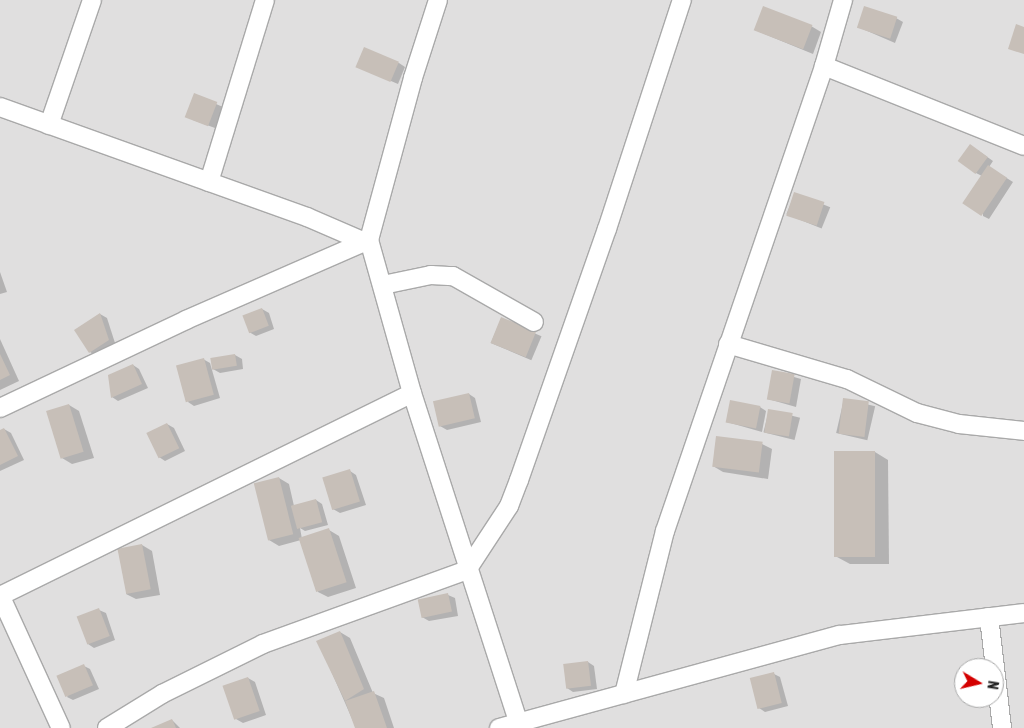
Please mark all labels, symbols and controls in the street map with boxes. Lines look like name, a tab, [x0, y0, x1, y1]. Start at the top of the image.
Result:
north arrow	[954, 658, 1004, 708]
text: N	[984, 680, 1001, 691]

